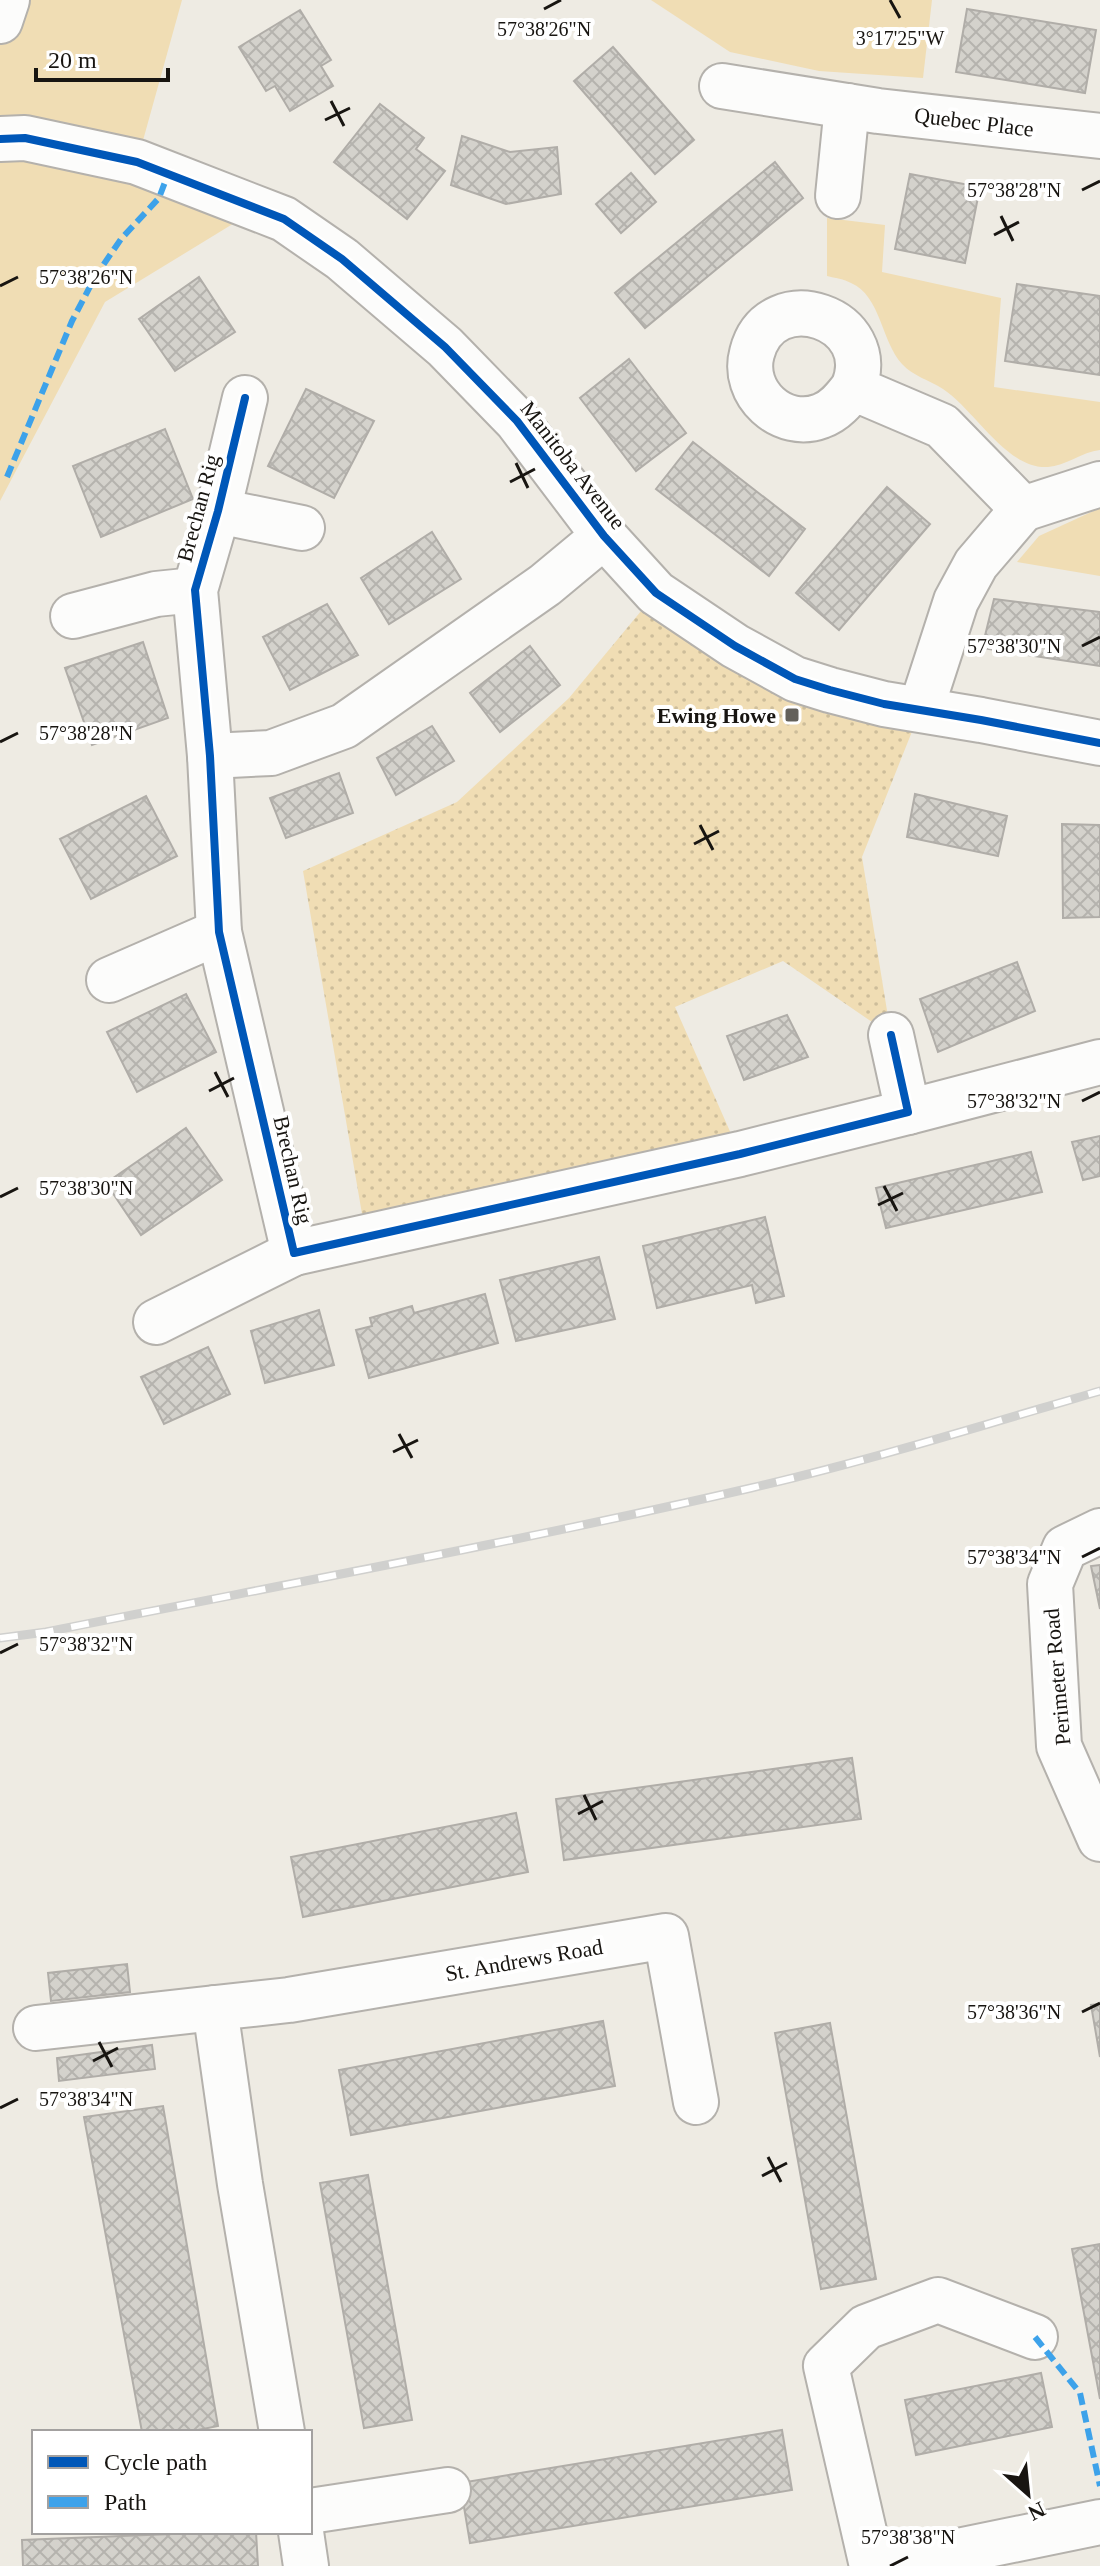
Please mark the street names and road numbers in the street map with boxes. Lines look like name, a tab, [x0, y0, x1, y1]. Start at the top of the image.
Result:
street label: Quebec Place	[913, 102, 1035, 142]
street label: Manitoba Avenue	[515, 396, 631, 534]
street label: Brechan Rig	[172, 451, 224, 565]
street label: Brechan Rig	[268, 1113, 318, 1227]
street label: Perimeter Road	[1039, 1607, 1075, 1747]
street label: St. Andrews Road	[443, 1934, 605, 1986]

